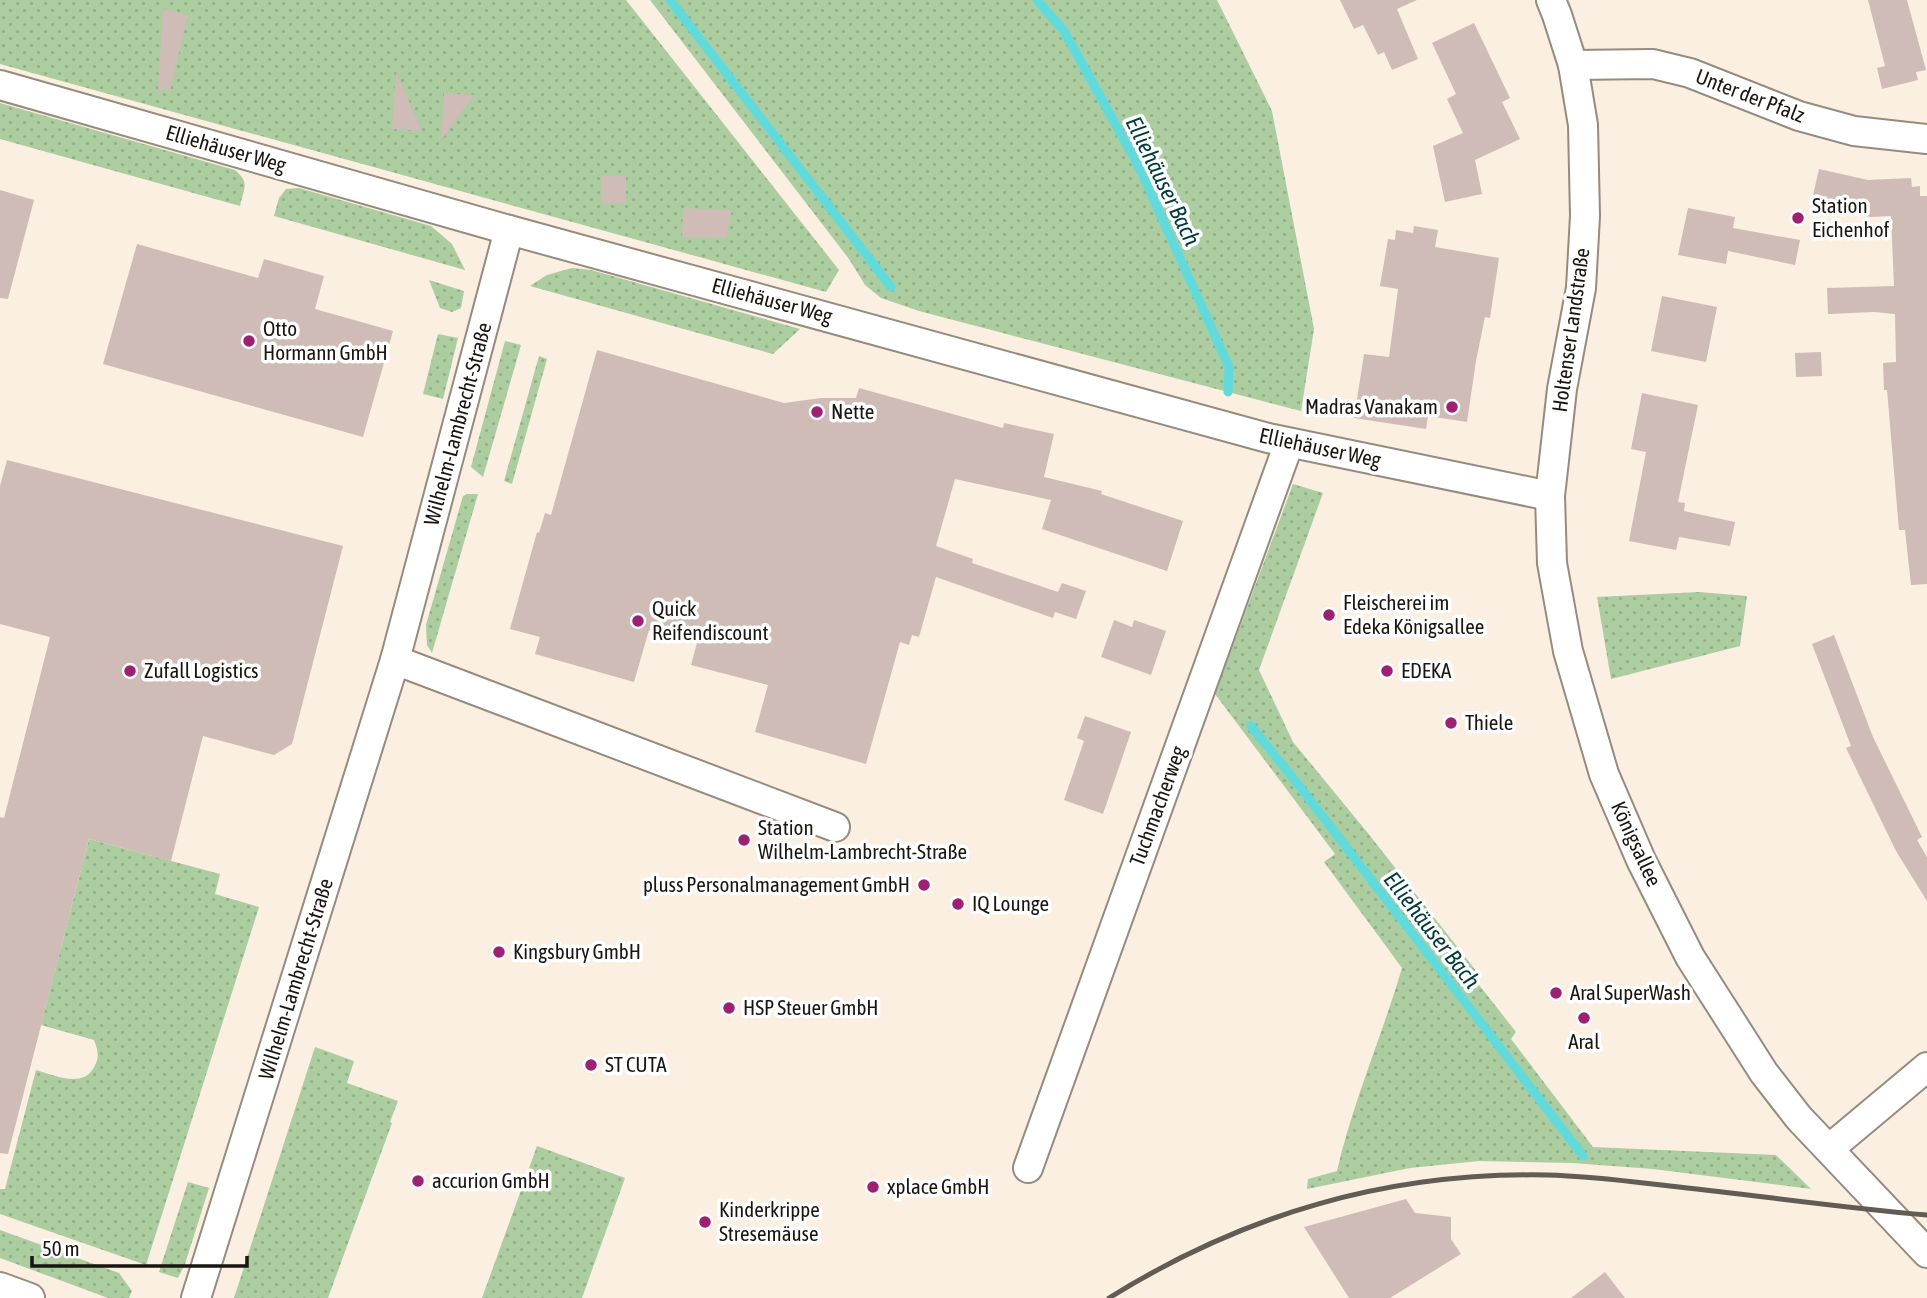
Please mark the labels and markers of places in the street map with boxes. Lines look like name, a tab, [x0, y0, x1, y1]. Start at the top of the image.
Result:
place label: Station Eichenhof	[1812, 193, 1890, 241]
marker: Station Eichenhof	[1790, 210, 1806, 226]
place label: Otto Hormann GmbH	[263, 316, 388, 364]
marker: Otto Hormann GmbH	[241, 333, 257, 349]
place label: Madras Vanakam	[1305, 394, 1438, 418]
place label: Nette	[831, 399, 874, 423]
marker: Madras Vanakam	[1444, 399, 1460, 415]
marker: Nette	[809, 404, 825, 420]
place label: Fleischerei im Edeka Königsallee	[1343, 590, 1484, 638]
place label: Quick Reifendiscount	[652, 596, 769, 644]
marker: Fleischerei im Edeka Königsallee	[1321, 607, 1337, 623]
marker: Quick Reifendiscount	[630, 613, 646, 629]
place label: Zufall Logistics	[144, 658, 259, 682]
place label: EDEKA	[1401, 658, 1452, 682]
marker: Zufall Logistics	[122, 663, 138, 679]
marker: EDEKA	[1379, 663, 1395, 679]
place label: Thiele	[1465, 710, 1513, 734]
marker: Thiele	[1443, 715, 1459, 731]
place label: Station Wilhelm-Lambrecht-Straße	[758, 815, 967, 863]
marker: Station Wilhelm-Lambrecht-Straße	[736, 832, 752, 848]
place label: pluss Personalmanagement GmbH	[643, 872, 910, 896]
marker: pluss Personalmanagement GmbH	[916, 877, 932, 893]
place label: IQ Lounge	[972, 891, 1049, 915]
marker: IQ Lounge	[950, 896, 966, 912]
place label: Kingsbury GmbH	[513, 939, 641, 963]
marker: Kingsbury GmbH	[491, 944, 507, 960]
place label: Aral SuperWash	[1570, 980, 1691, 1004]
marker: Aral SuperWash	[1548, 985, 1564, 1001]
place label: HSP Steuer GmbH	[743, 995, 879, 1019]
marker: HSP Steuer GmbH	[721, 1000, 737, 1016]
marker: Aral	[1576, 1010, 1592, 1026]
place label: Aral	[1568, 1029, 1600, 1053]
place label: ST CUTA	[605, 1052, 667, 1076]
marker: ST CUTA	[583, 1057, 599, 1073]
place label: accurion GmbH	[432, 1168, 550, 1192]
marker: accurion GmbH	[410, 1173, 426, 1189]
place label: xplace GmbH	[887, 1174, 989, 1198]
marker: xplace GmbH	[865, 1179, 881, 1195]
place label: Kinderkrippe Stresemäuse	[719, 1197, 820, 1245]
marker: Kinderkrippe Stresemäuse	[697, 1214, 713, 1230]

